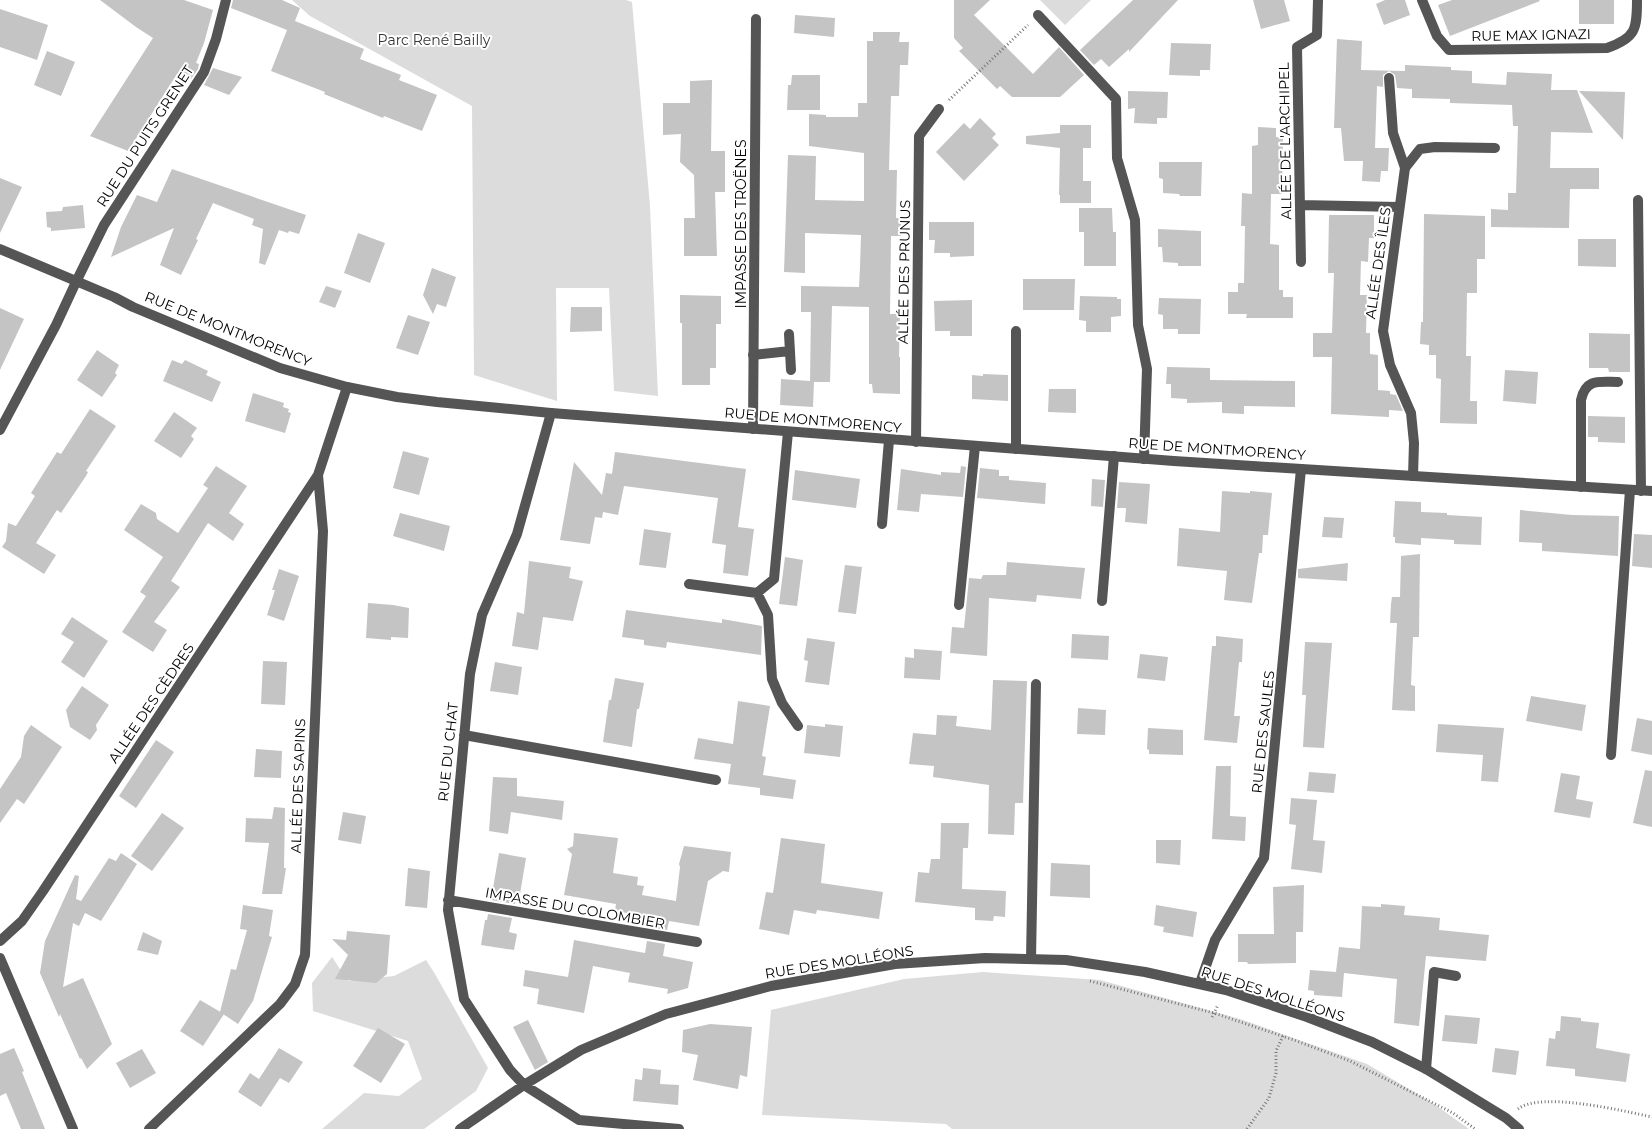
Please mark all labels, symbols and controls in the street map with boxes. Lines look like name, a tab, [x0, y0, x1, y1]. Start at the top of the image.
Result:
street label: RUE MAX IGNAZI	[1471, 25, 1591, 45]
park label: Parc René Bailly	[378, 31, 491, 49]
street label: RUE DU PUITS GRENET	[92, 62, 198, 210]
street label: ALLÉE DE L'ARCHIPEL	[1275, 62, 1295, 220]
street label: IMPASSE DES TROËNES	[732, 139, 750, 309]
street label: ALLÉE DES PRUNUS	[894, 200, 914, 344]
street label: ALLÉE DES ÎLES	[1361, 206, 1395, 320]
street label: RUE DE MONTMORENCY	[142, 287, 314, 371]
street label: RUE DE MONTMORENCY	[724, 403, 903, 437]
street label: RUE DE MONTMORENCY	[1128, 434, 1306, 464]
street label: ALLÉE DES CÈDRES	[104, 639, 198, 767]
street label: RUE DES SAULES	[1248, 670, 1278, 794]
street label: RUE DU CHAT	[434, 702, 462, 802]
street label: ALLÉE DES SAPINS	[287, 718, 309, 854]
street label: IMPASSE DU COLOMBIER	[484, 883, 666, 933]
street label: RUE DES MOLLÉONS	[763, 941, 915, 983]
street label: RUE DES MOLLÉONS	[1199, 962, 1347, 1026]

